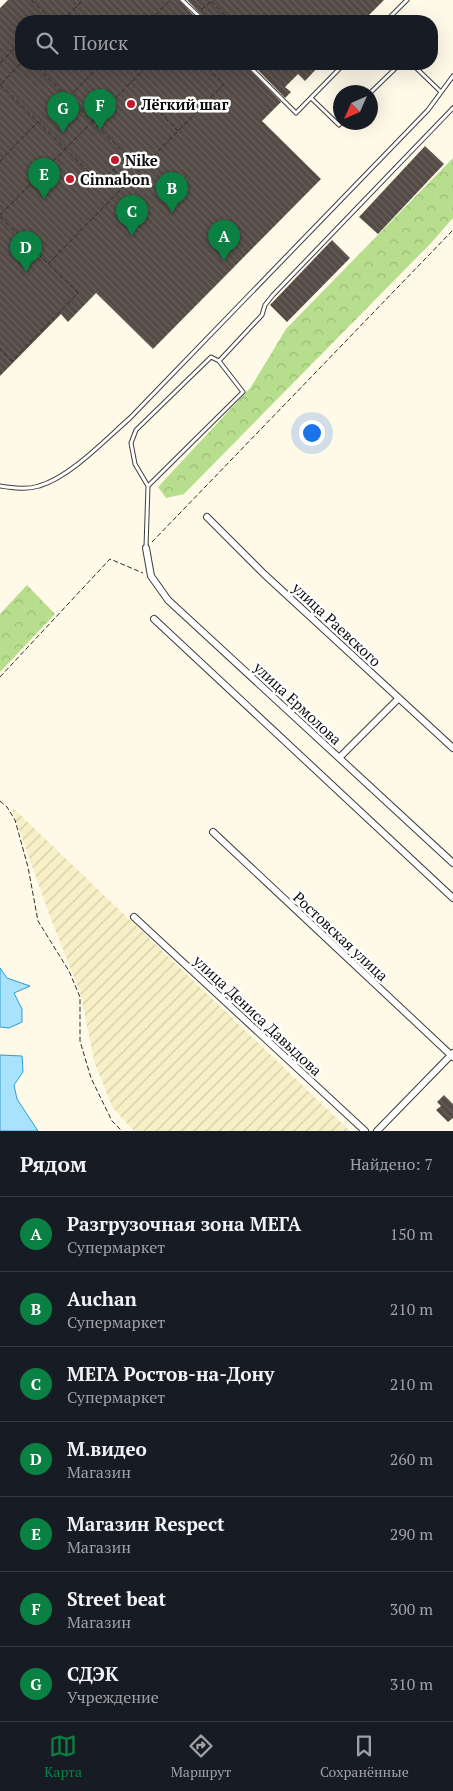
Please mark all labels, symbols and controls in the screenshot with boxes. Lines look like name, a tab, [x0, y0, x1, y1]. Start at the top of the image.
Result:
search box	[15, 15, 438, 70]
icon: search	[33, 29, 61, 57]
text: Поиск	[73, 30, 128, 55]
north arrow	[333, 85, 378, 130]
pin: F	[84, 89, 116, 130]
pin: G	[47, 92, 79, 133]
place label: Лёгкий шаг	[140, 94, 228, 114]
marker: Лёгкий шаг	[125, 98, 137, 110]
place label: Nike	[125, 150, 158, 170]
marker: Nike	[109, 154, 121, 166]
pin: E	[28, 158, 60, 199]
place label: Cinnabon	[80, 169, 150, 189]
pin: B	[156, 172, 188, 213]
marker: Cinnabon	[64, 173, 76, 185]
pin: C	[116, 195, 148, 236]
pin: A	[208, 220, 240, 261]
pin: D	[10, 231, 42, 272]
your location	[299, 420, 325, 446]
street label: улица Раевского	[287, 577, 386, 671]
street label: улица Ермолова	[249, 656, 346, 749]
street label: Ростовская улица	[289, 887, 393, 985]
street label: улица Дениса Давыдова	[189, 950, 327, 1080]
text: Рядом	[20, 1150, 87, 1178]
text: Найдено: 7	[350, 1153, 433, 1175]
text: Разгрузочная зона МЕГА	[67, 1211, 301, 1236]
text: A	[30, 1223, 42, 1245]
text: 150 m	[390, 1223, 433, 1245]
text: Супермаркет	[67, 1236, 165, 1258]
text: Auchan	[67, 1286, 137, 1311]
text: B	[31, 1298, 41, 1320]
text: 210 m	[390, 1298, 433, 1320]
text: Супермаркет	[67, 1311, 165, 1333]
text: МЕГА Ростов-на-Дону	[67, 1361, 274, 1386]
text: C	[31, 1373, 41, 1395]
text: 210 m	[390, 1373, 433, 1395]
text: Супермаркет	[67, 1386, 165, 1408]
text: М.видео	[67, 1436, 147, 1461]
text: D	[30, 1448, 42, 1470]
text: 260 m	[390, 1448, 433, 1470]
text: Магазин	[67, 1461, 131, 1483]
text: Магазин Respect	[67, 1511, 225, 1536]
text: E	[31, 1523, 41, 1545]
text: 290 m	[390, 1523, 433, 1545]
text: Магазин	[67, 1536, 131, 1558]
text: Street beat	[67, 1586, 166, 1611]
text: F	[31, 1598, 41, 1620]
text: 300 m	[390, 1598, 433, 1620]
text: Магазин	[67, 1611, 131, 1633]
text: СДЭК	[67, 1661, 118, 1686]
text: G	[30, 1673, 42, 1695]
text: 310 m	[390, 1673, 433, 1695]
text: Учреждение	[67, 1686, 159, 1708]
tab: Карта	[44, 1732, 82, 1781]
tab: Маршрут	[171, 1732, 231, 1781]
tab: Сохранённые	[320, 1732, 409, 1781]

